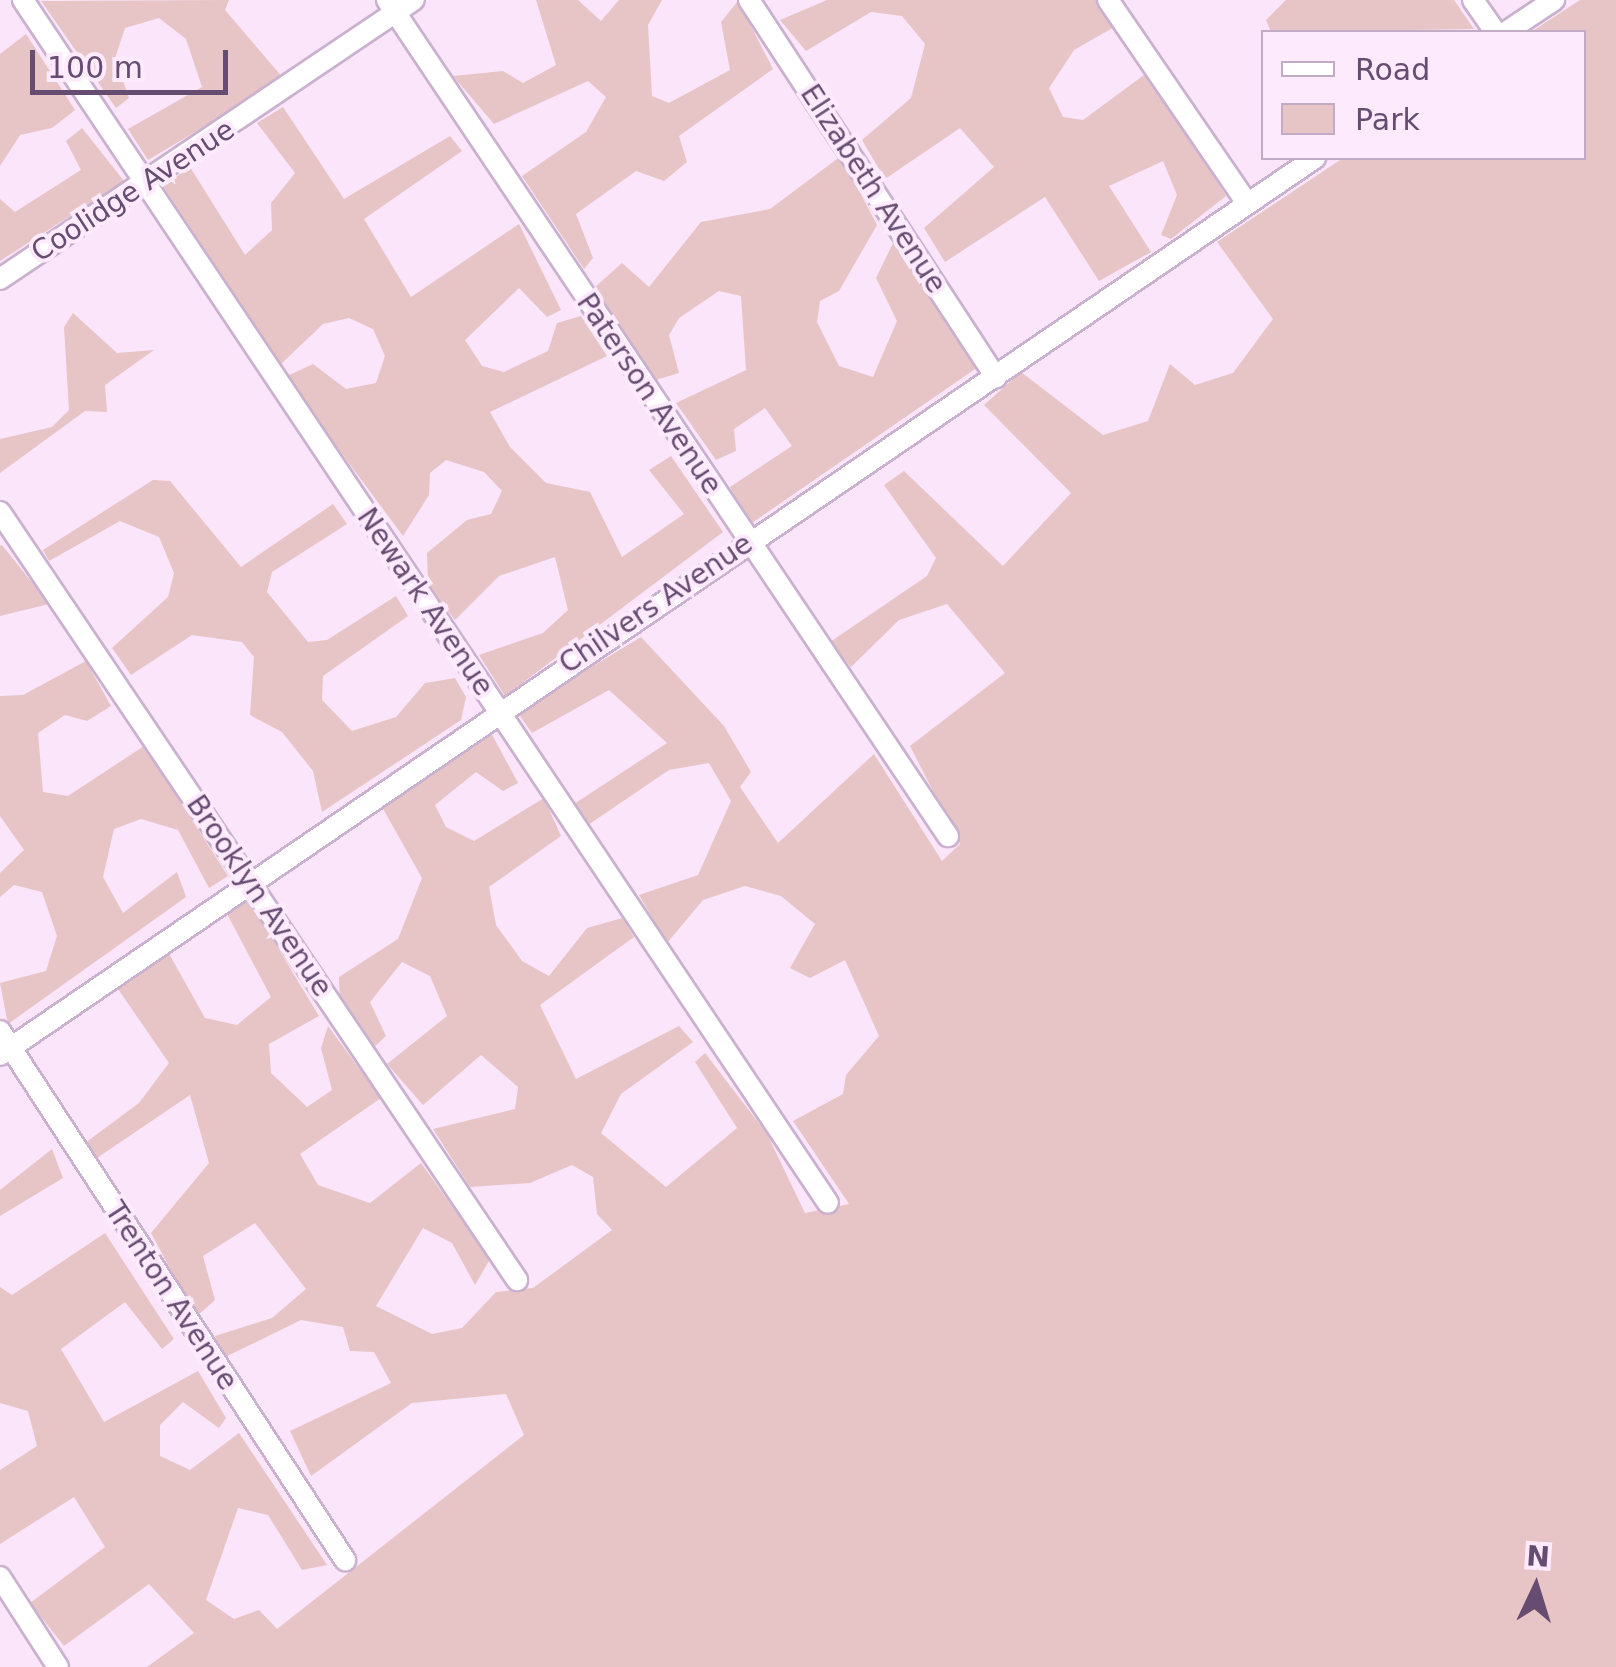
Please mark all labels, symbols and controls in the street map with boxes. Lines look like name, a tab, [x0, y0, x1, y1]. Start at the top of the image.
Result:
scale bar	[35, 30, 232, 92]
legend	[1261, 30, 1586, 160]
text: 100 m	[47, 50, 143, 85]
text: Road	[1355, 52, 1430, 87]
street label: Elizabeth Avenue	[793, 78, 953, 300]
text: Park	[1355, 102, 1420, 137]
street label: Coolidge Avenue	[25, 113, 241, 269]
street label: Paterson Avenue	[569, 287, 729, 501]
street label: Newark Avenue	[350, 502, 500, 702]
street label: Chilvers Avenue	[553, 527, 759, 681]
street label: Brooklyn Avenue	[179, 789, 339, 1003]
street label: Trenton Avenue	[98, 1196, 244, 1396]
north arrow	[1486, 1537, 1586, 1637]
text: N	[1525, 1539, 1551, 1574]

